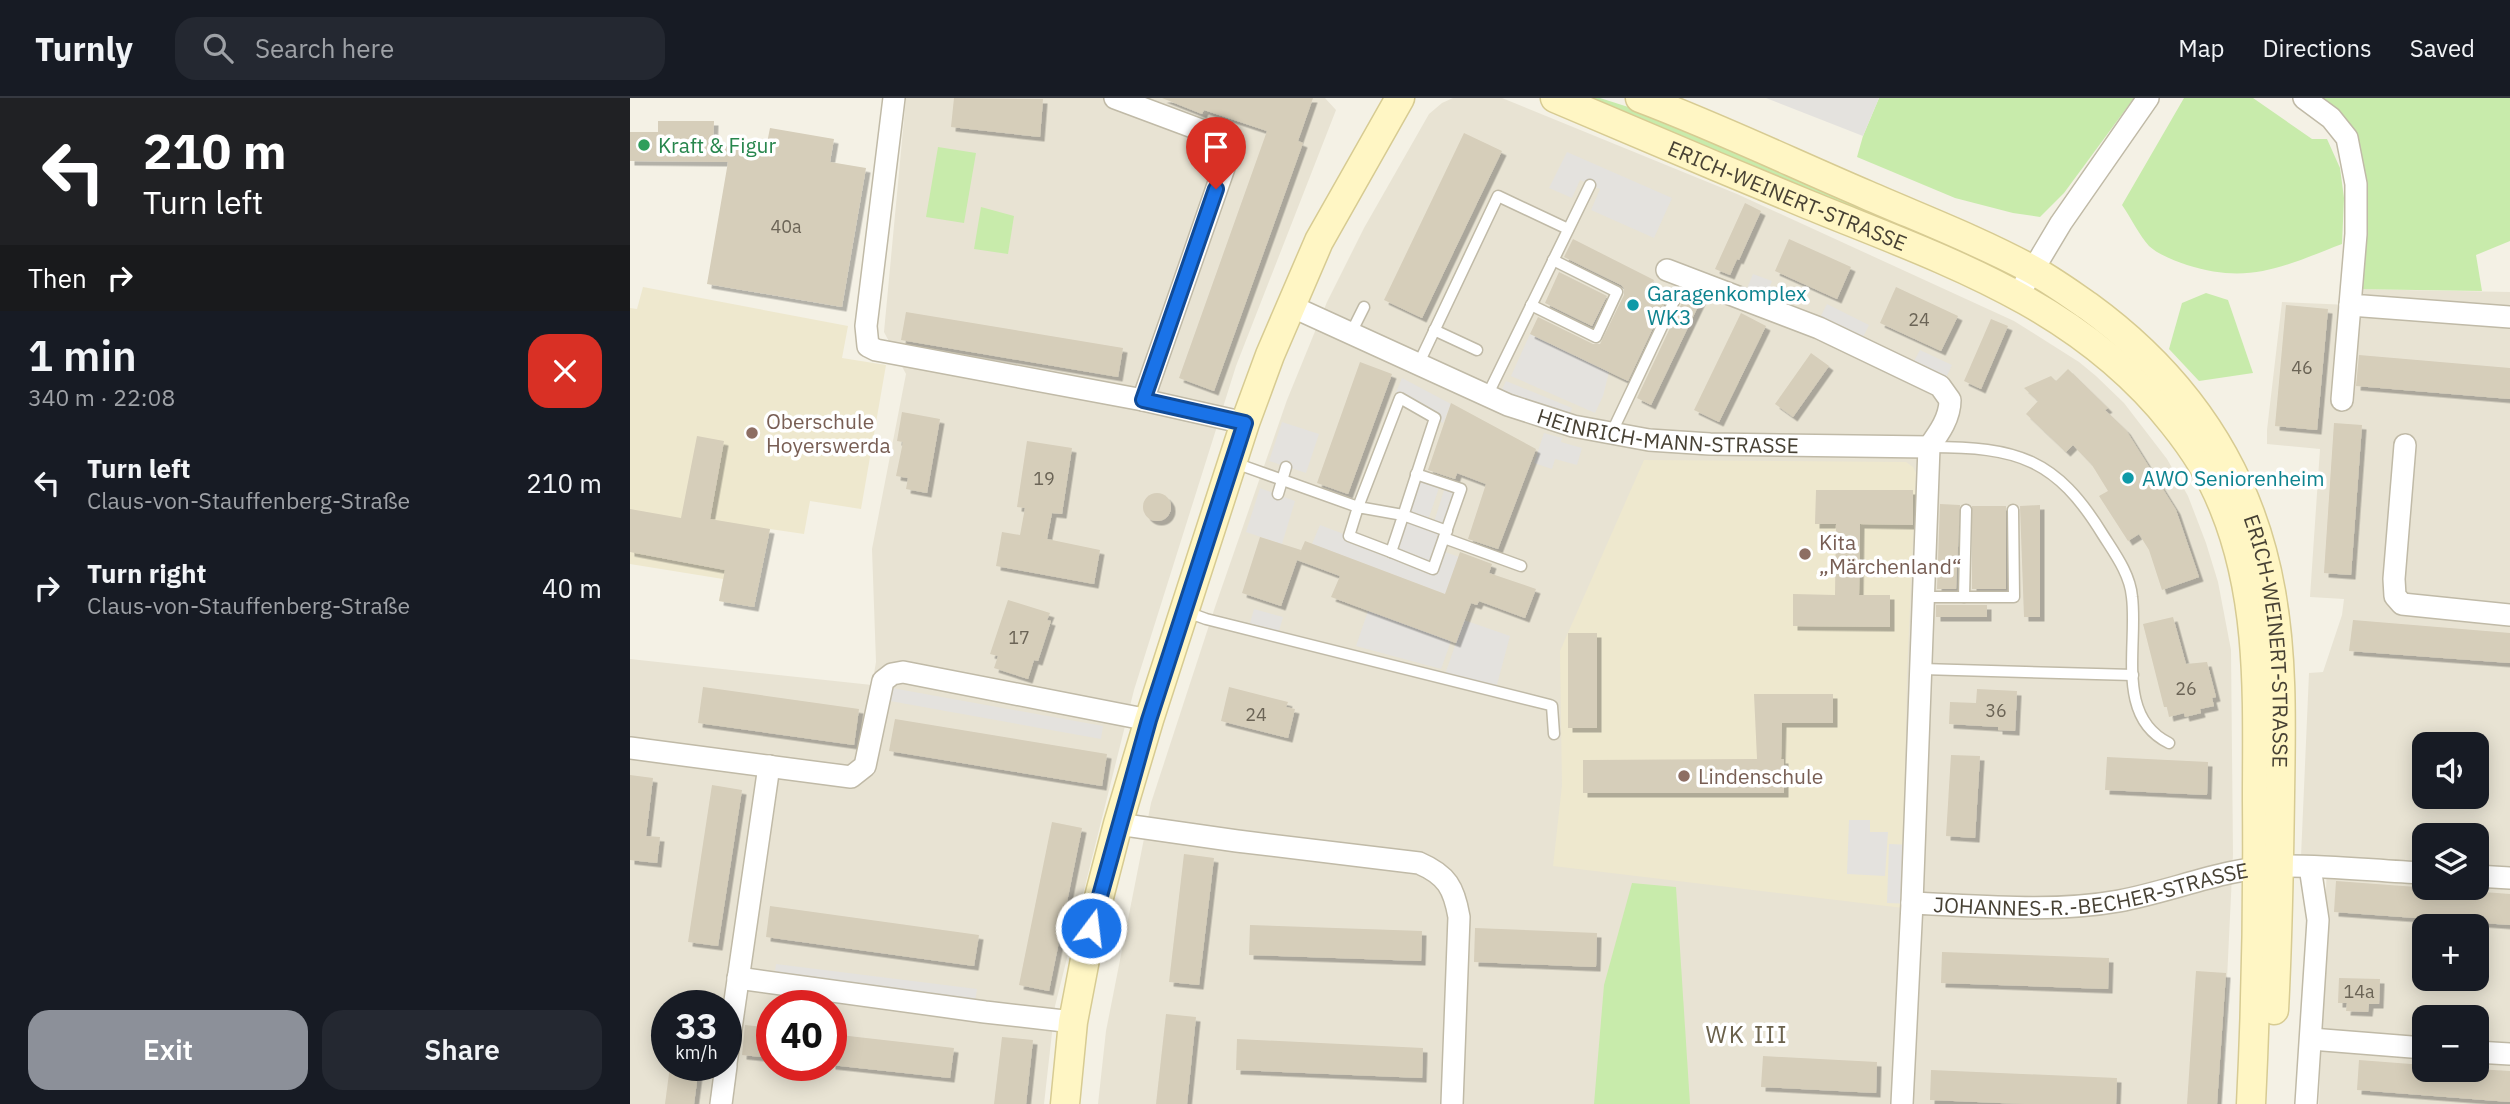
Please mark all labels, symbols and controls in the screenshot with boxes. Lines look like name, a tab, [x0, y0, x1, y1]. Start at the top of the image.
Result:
search box	[175, 17, 665, 80]
text: Turnly	[35, 27, 133, 70]
icon: search	[199, 29, 237, 67]
text: Search here	[255, 31, 394, 65]
text: Map	[2178, 32, 2224, 64]
text: Directions	[2262, 32, 2372, 64]
text: Saved	[2410, 32, 2475, 64]
pin	[1186, 117, 1246, 189]
text: 210 m	[143, 119, 287, 182]
icon: left	[28, 126, 119, 217]
icon: arrive	[1197, 128, 1235, 166]
place label: Kraft & Figur	[658, 131, 777, 159]
street label: ERICH-WEINERT-STRASSE	[1664, 134, 1911, 257]
marker: Kraft & Figur	[636, 137, 652, 153]
text: Turn left	[143, 181, 263, 223]
house number: 40a	[770, 215, 802, 238]
icon: right	[101, 259, 139, 297]
text: Then	[28, 261, 87, 295]
place label: Garagenkomplex WK3	[1647, 279, 1807, 331]
marker: Garagenkomplex WK3	[1625, 297, 1641, 313]
house number: 24	[1908, 308, 1930, 331]
text: 1 min	[28, 328, 137, 383]
button: close	[528, 334, 602, 408]
house number: 46	[2291, 356, 2313, 379]
text: 340 m · 22:08	[28, 382, 175, 412]
street label: HEINRICH-MANN-STRASSE	[1534, 401, 1799, 459]
place label: Oberschule Hoyerswerda	[766, 407, 891, 459]
marker: Oberschule Hoyerswerda	[744, 425, 760, 441]
text: Turn left	[87, 451, 190, 485]
icon: left	[28, 464, 66, 502]
place label: AWO Seniorenheim	[2142, 464, 2325, 492]
text: 210 m	[526, 466, 602, 500]
house number: 19	[1033, 467, 1055, 490]
marker: AWO Seniorenheim	[2120, 470, 2136, 486]
text: Claus-von-Stauffenberg-Straße	[87, 485, 410, 515]
street label: ERICH-WEINERT-STRASSE	[2238, 511, 2295, 768]
place label: Kita „Märchenland“	[1819, 528, 1962, 580]
marker: Kita „Märchenland“	[1797, 546, 1813, 562]
text: Turn right	[87, 556, 206, 590]
icon: right	[28, 569, 66, 607]
text: 40 m	[542, 571, 602, 605]
text: Claus-von-Stauffenberg-Straße	[87, 590, 410, 620]
house number: 17	[1008, 626, 1030, 649]
house number: 26	[2175, 677, 2197, 700]
house number: 36	[1985, 699, 2007, 722]
house number: 24	[1245, 703, 1267, 726]
map controls	[2412, 732, 2489, 1082]
button: sound	[2412, 732, 2489, 809]
place label: Lindenschule	[1698, 762, 1823, 790]
marker: Lindenschule	[1676, 768, 1692, 784]
button: layers	[2412, 823, 2489, 900]
street label: JOHANNES-R.-BECHER-STRASSE	[1933, 856, 2250, 922]
position arrow	[1054, 891, 1128, 965]
button: +	[2412, 914, 2489, 991]
house number: 14a	[2343, 980, 2375, 1003]
speed limit sign: 40	[756, 990, 847, 1081]
text: 33	[675, 1003, 718, 1049]
button: −	[2412, 1005, 2489, 1082]
button: Exit	[28, 1010, 308, 1090]
button: Share	[322, 1010, 602, 1090]
district label: WK III	[1705, 1018, 1789, 1050]
text: km/h	[675, 1041, 718, 1064]

